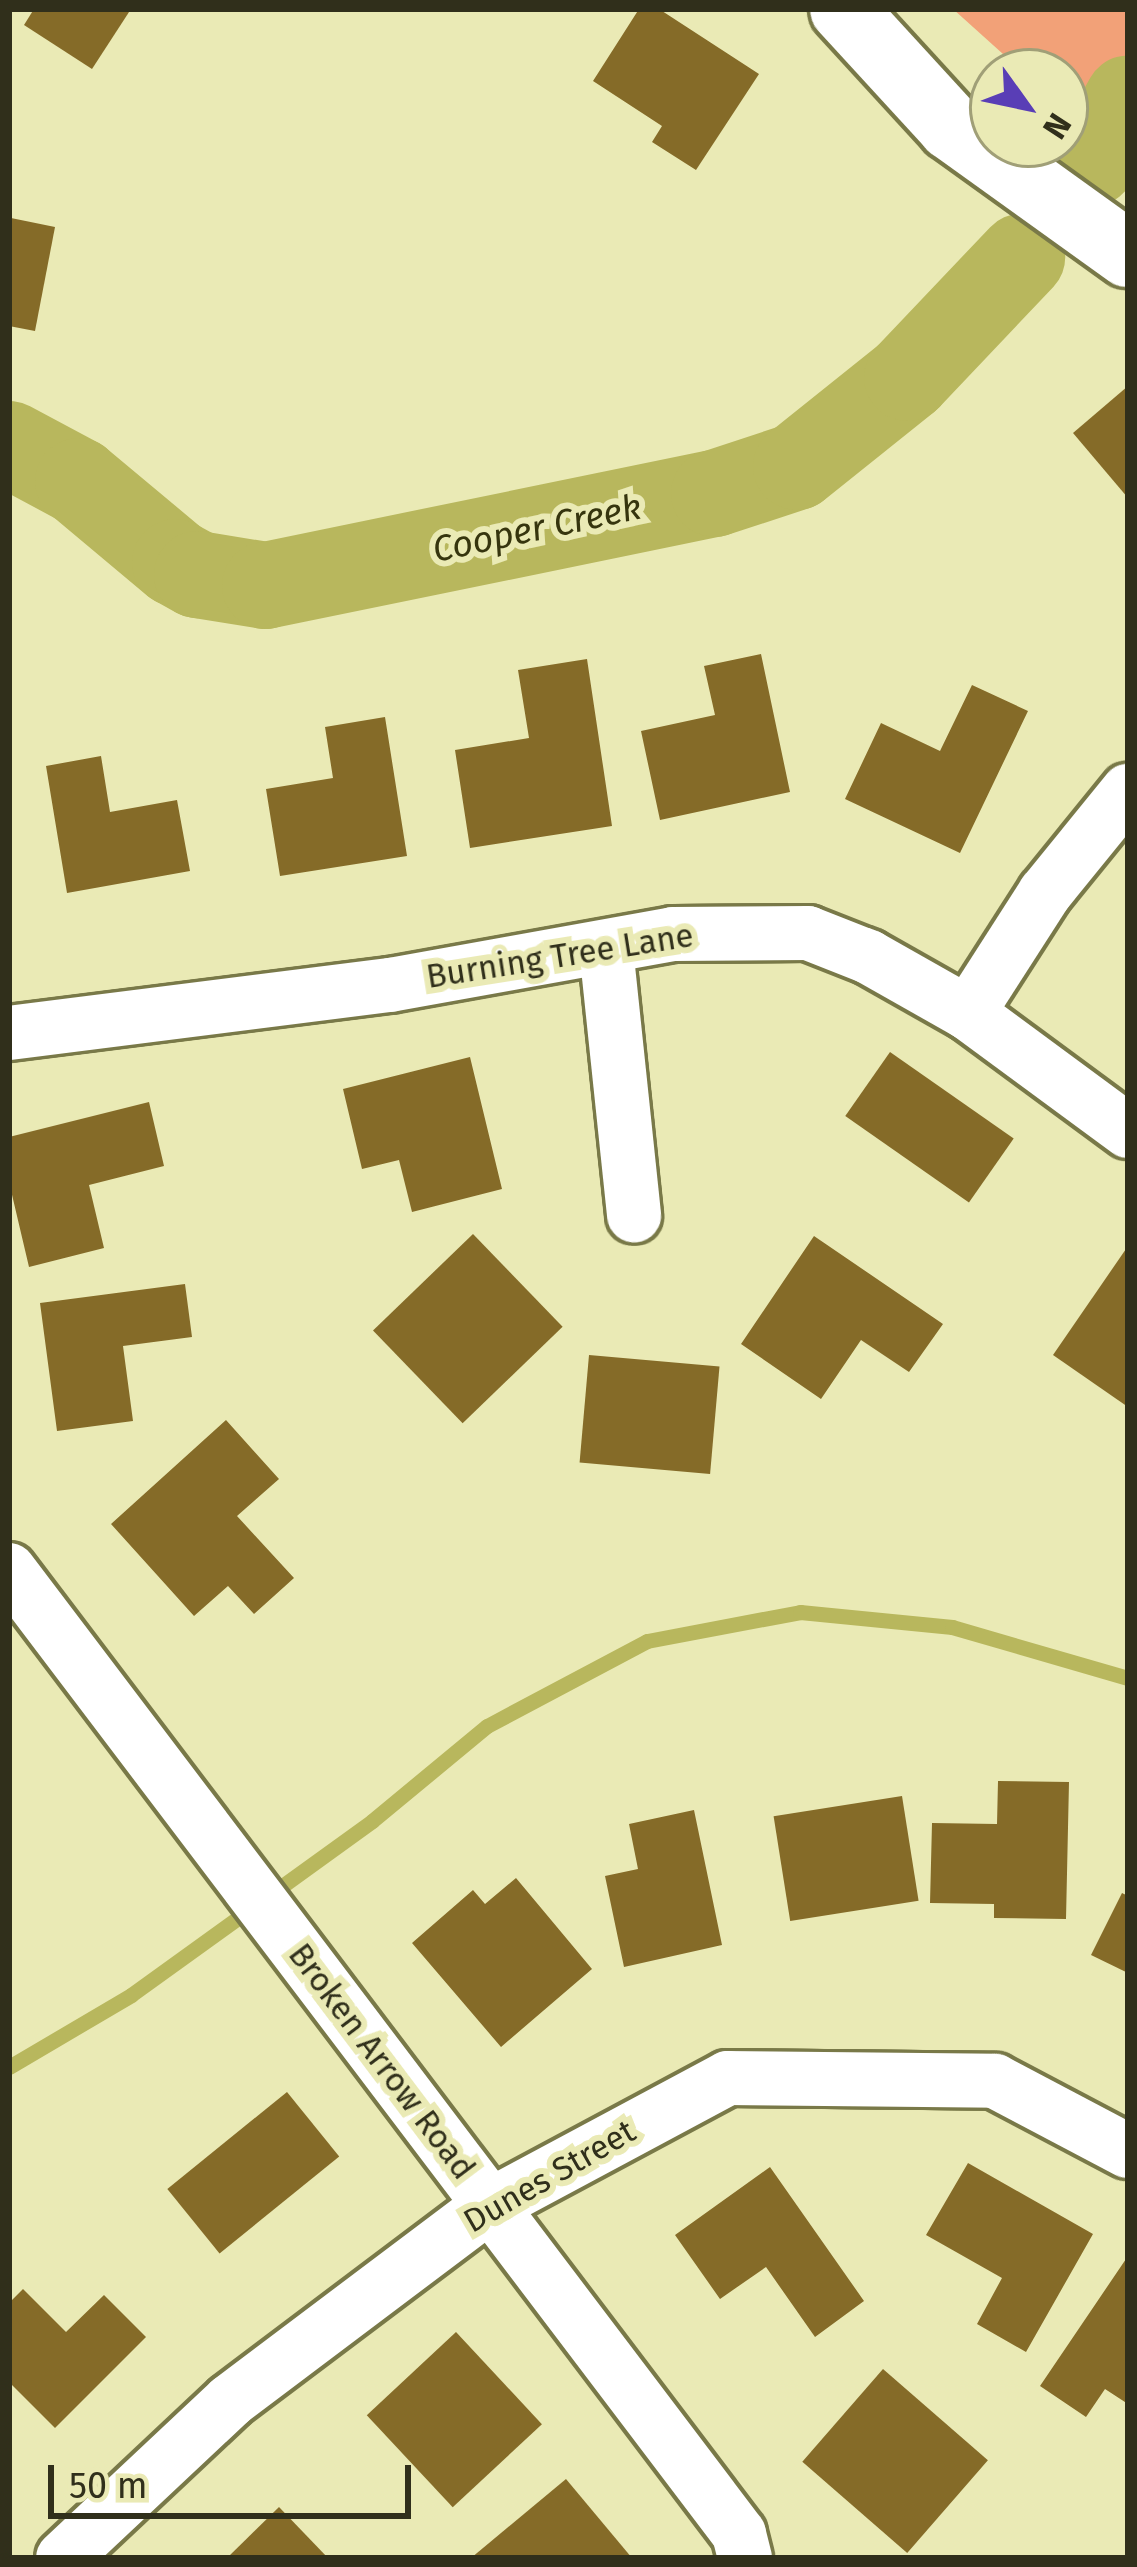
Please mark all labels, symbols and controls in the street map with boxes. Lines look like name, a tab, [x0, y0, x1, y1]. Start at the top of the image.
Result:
north arrow	[969, 48, 1089, 168]
text: N	[1034, 106, 1079, 146]
water label: Cooper Creek	[429, 486, 645, 572]
street label: Burning Tree Lane	[424, 916, 696, 998]
street label: Broken Arrow Road	[279, 1936, 483, 2188]
street label: Dunes Street	[457, 2112, 643, 2242]
scale bar	[54, 2441, 417, 2515]
text: 50 m	[69, 2464, 148, 2508]

